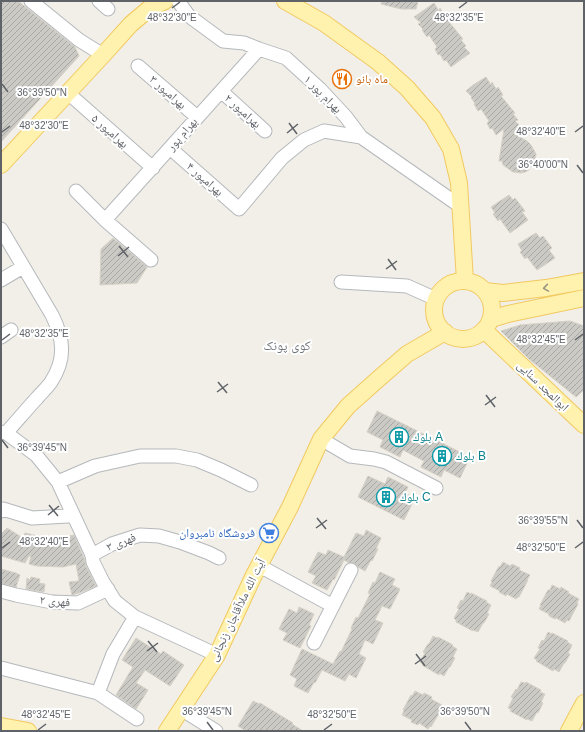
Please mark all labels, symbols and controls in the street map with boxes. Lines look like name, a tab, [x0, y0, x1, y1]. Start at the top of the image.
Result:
text: 48°32'30"E	[147, 12, 197, 23]
text: 48°32'35"E	[434, 12, 484, 23]
restaurant icon: ماه بانو	[331, 68, 353, 90]
street label: بهرامپور ۳	[146, 72, 189, 112]
street label: بهرام پور ۱	[300, 72, 345, 117]
place label: ماه بانو	[356, 72, 388, 86]
text: 36°39'50"N	[17, 87, 67, 98]
street label: بهرامپور ۲	[222, 91, 264, 131]
street label: بهرامپور ۵	[88, 111, 131, 151]
street label: بهرام پور	[163, 115, 201, 155]
text: 48°32'30"E	[19, 120, 69, 131]
text: 48°32'40"E	[516, 126, 566, 137]
street label: بهرامپور ۴	[183, 159, 226, 199]
text: 36°40'00"N	[518, 159, 568, 170]
one-way arrow	[542, 283, 549, 292]
text: 48°32'35"E	[19, 328, 69, 339]
text: 48°32'45"E	[516, 334, 566, 345]
district label: کوی پونک	[263, 338, 311, 354]
street label: ابوالمجد سنایی	[514, 358, 572, 414]
building icon: بلوك A	[388, 426, 410, 448]
place label: بلوك A	[413, 430, 443, 444]
text: 36°39'45"N	[17, 442, 67, 453]
building icon: بلوك B	[431, 445, 453, 467]
place label: بلوك B	[456, 449, 486, 463]
building icon: بلوك C	[375, 486, 397, 508]
place label: بلوك C	[400, 490, 431, 504]
text: 36°39'55"N	[518, 515, 568, 526]
supermarket icon: فروشگاه نامبروان	[258, 522, 280, 544]
place label: فروشگاه نامبروان	[179, 526, 255, 540]
street label: فهری ۳	[104, 530, 138, 554]
text: 48°32'40"E	[19, 536, 69, 547]
text: 48°32'50"E	[516, 542, 566, 553]
street label: آیت الله ملاآقاجان زنجانی	[206, 556, 269, 664]
street label: فهری ۲	[39, 592, 71, 610]
text: 36°39'45"N	[182, 706, 232, 717]
text: 36°39'50"N	[440, 706, 490, 717]
text: 48°32'45"E	[21, 709, 71, 720]
text: 48°32'50"E	[307, 709, 357, 720]

